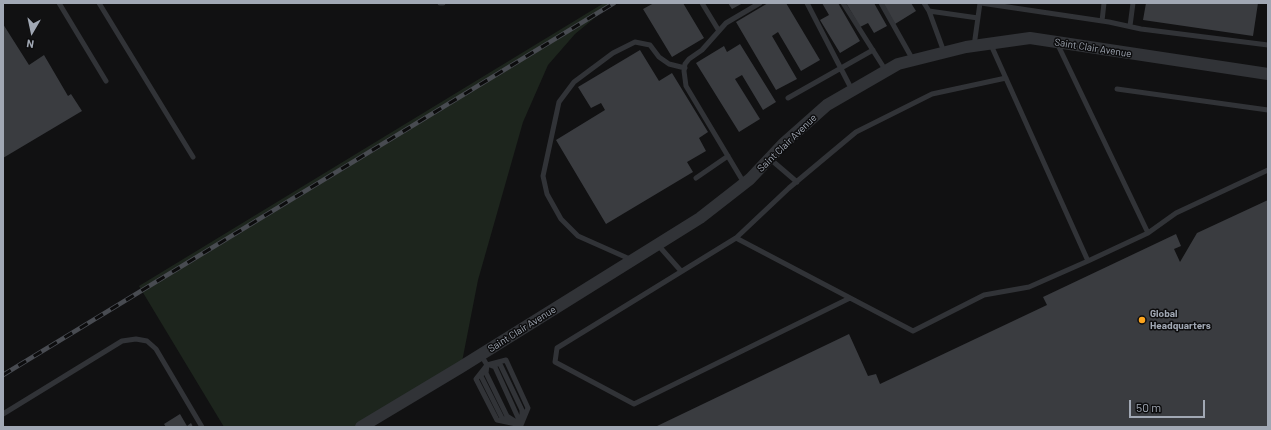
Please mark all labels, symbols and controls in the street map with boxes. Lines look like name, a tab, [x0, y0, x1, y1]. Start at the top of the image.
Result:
north arrow	[12, 12, 52, 52]
street label: Saint Clair Avenue	[1054, 36, 1132, 60]
text: N	[25, 37, 35, 51]
street label: Saint Clair Avenue	[755, 112, 819, 174]
street label: Saint Clair Avenue	[486, 303, 558, 355]
place label: Global Headquarters	[1150, 308, 1211, 332]
marker: Global Headquarters	[1137, 315, 1147, 325]
scale bar	[1131, 392, 1207, 418]
text: 50 m	[1136, 400, 1161, 414]

